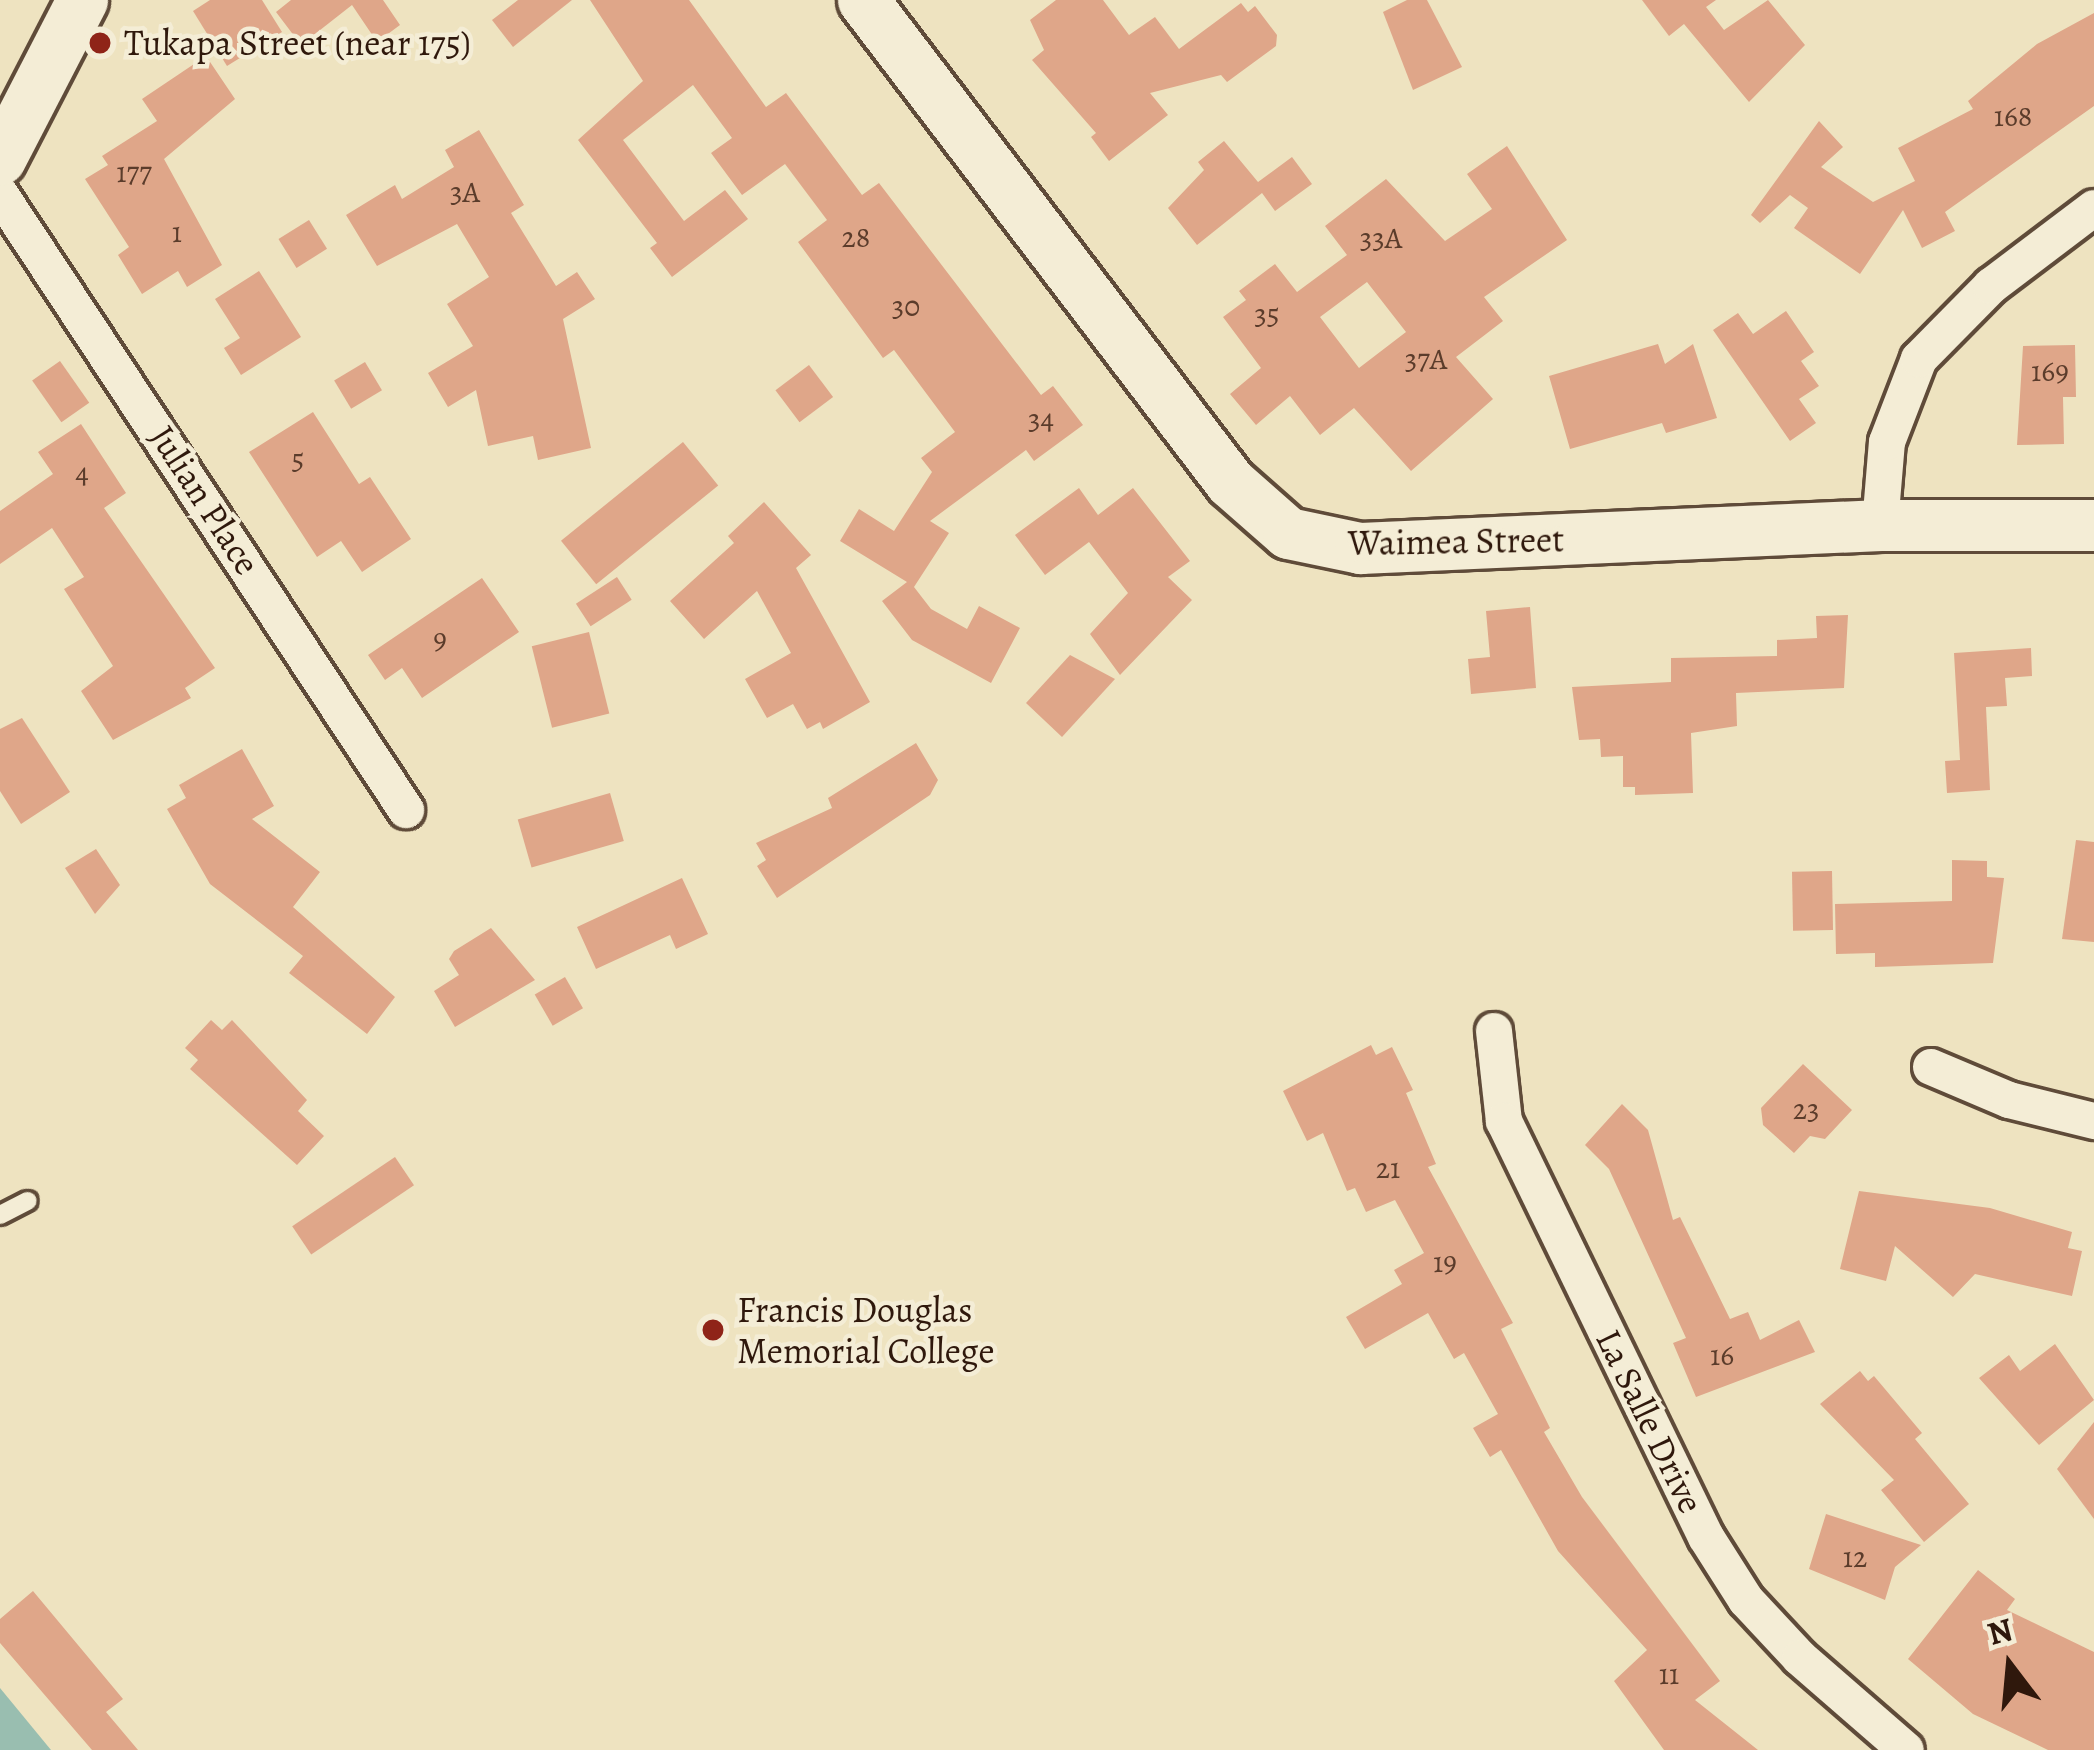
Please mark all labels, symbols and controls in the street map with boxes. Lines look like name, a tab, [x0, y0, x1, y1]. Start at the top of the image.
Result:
place label: Tukapa Street (near 175)	[124, 21, 471, 65]
marker: Tukapa Street (near 175)	[87, 30, 113, 56]
house number: 168	[1994, 98, 2032, 134]
house number: 177	[116, 154, 152, 190]
house number: 3A	[450, 174, 480, 210]
house number: 1	[172, 214, 182, 250]
house number: 28	[842, 219, 870, 255]
house number: 33A	[1360, 220, 1402, 256]
house number: 30	[892, 288, 920, 324]
house number: 35	[1254, 296, 1280, 332]
house number: 37A	[1405, 341, 1447, 377]
house number: 169	[2031, 353, 2069, 389]
house number: 34	[1028, 401, 1054, 437]
street label: Julian Place	[141, 417, 269, 583]
house number: 5	[292, 441, 304, 477]
house number: 4	[75, 455, 89, 491]
street label: Waimea Street	[1348, 518, 1564, 564]
house number: 9	[433, 621, 447, 657]
house number: 23	[1793, 1091, 1819, 1127]
house number: 21	[1376, 1150, 1400, 1186]
house number: 19	[1433, 1244, 1457, 1280]
place label: Francis Douglas Memorial College	[737, 1287, 995, 1372]
marker: Francis Douglas Memorial College	[700, 1317, 726, 1343]
street label: La Salle Drive	[1587, 1322, 1713, 1520]
house number: 16	[1710, 1337, 1734, 1373]
house number: 12	[1843, 1539, 1867, 1575]
north arrow	[1950, 1606, 2070, 1726]
text: N	[1982, 1606, 2018, 1656]
house number: 11	[1659, 1656, 1679, 1692]

